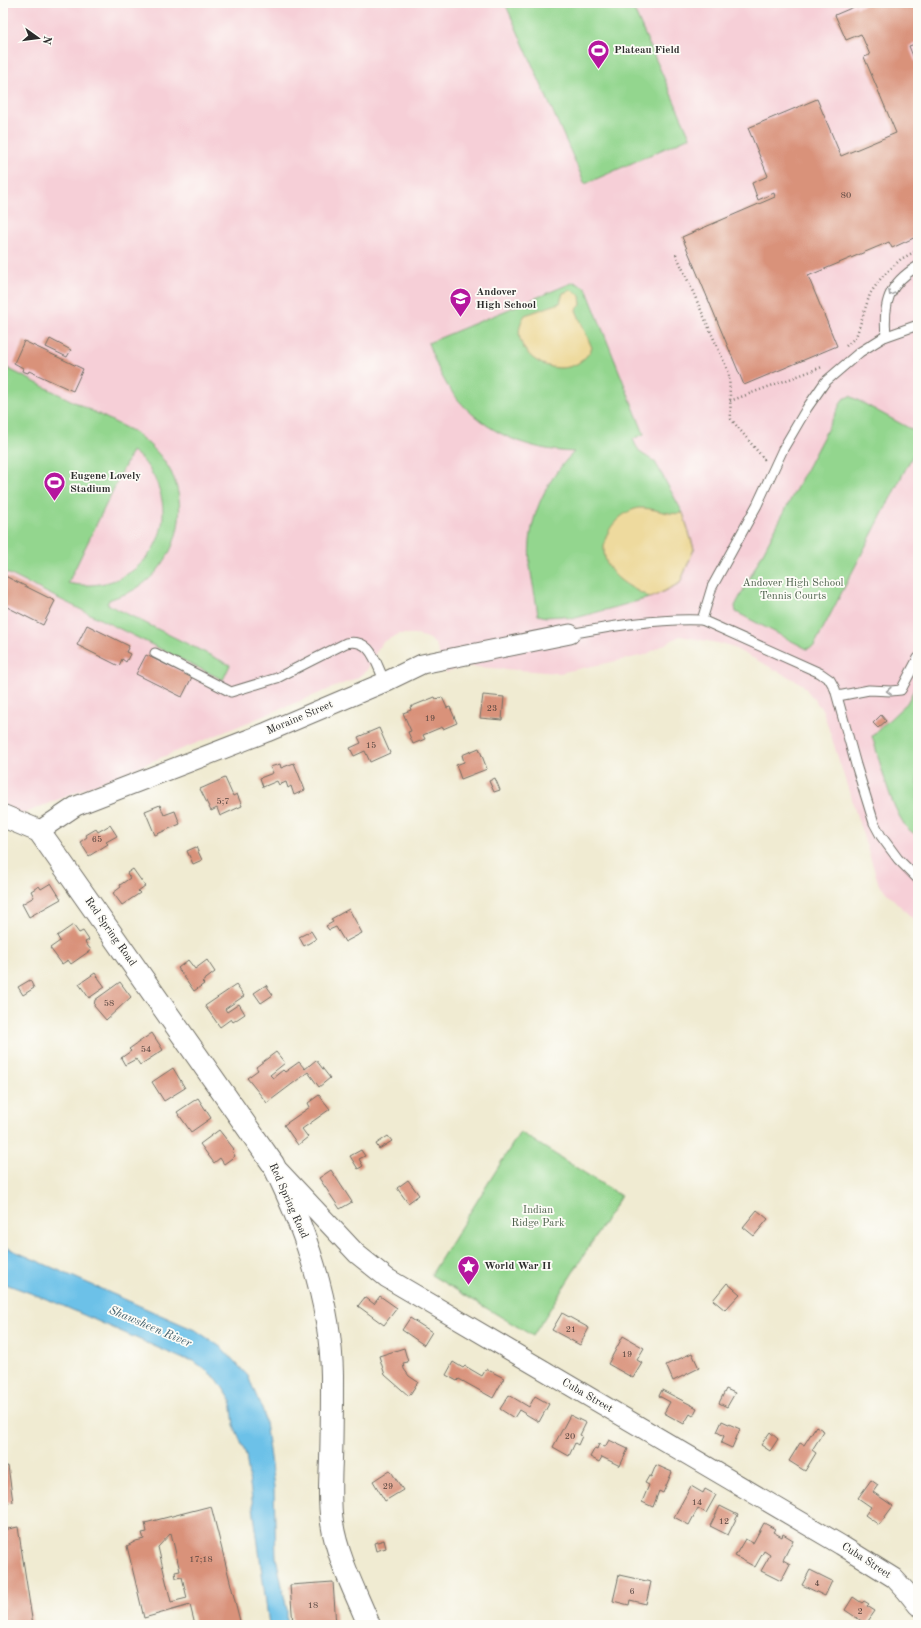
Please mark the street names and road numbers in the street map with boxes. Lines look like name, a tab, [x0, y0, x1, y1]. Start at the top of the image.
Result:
street label: Moraine Street	[265, 699, 335, 737]
street label: Red Spring Road	[82, 896, 138, 969]
street label: Red Spring Road	[266, 1162, 310, 1241]
street label: Cuba Street	[560, 1377, 614, 1415]
street label: Cuba Street	[839, 1541, 893, 1581]

